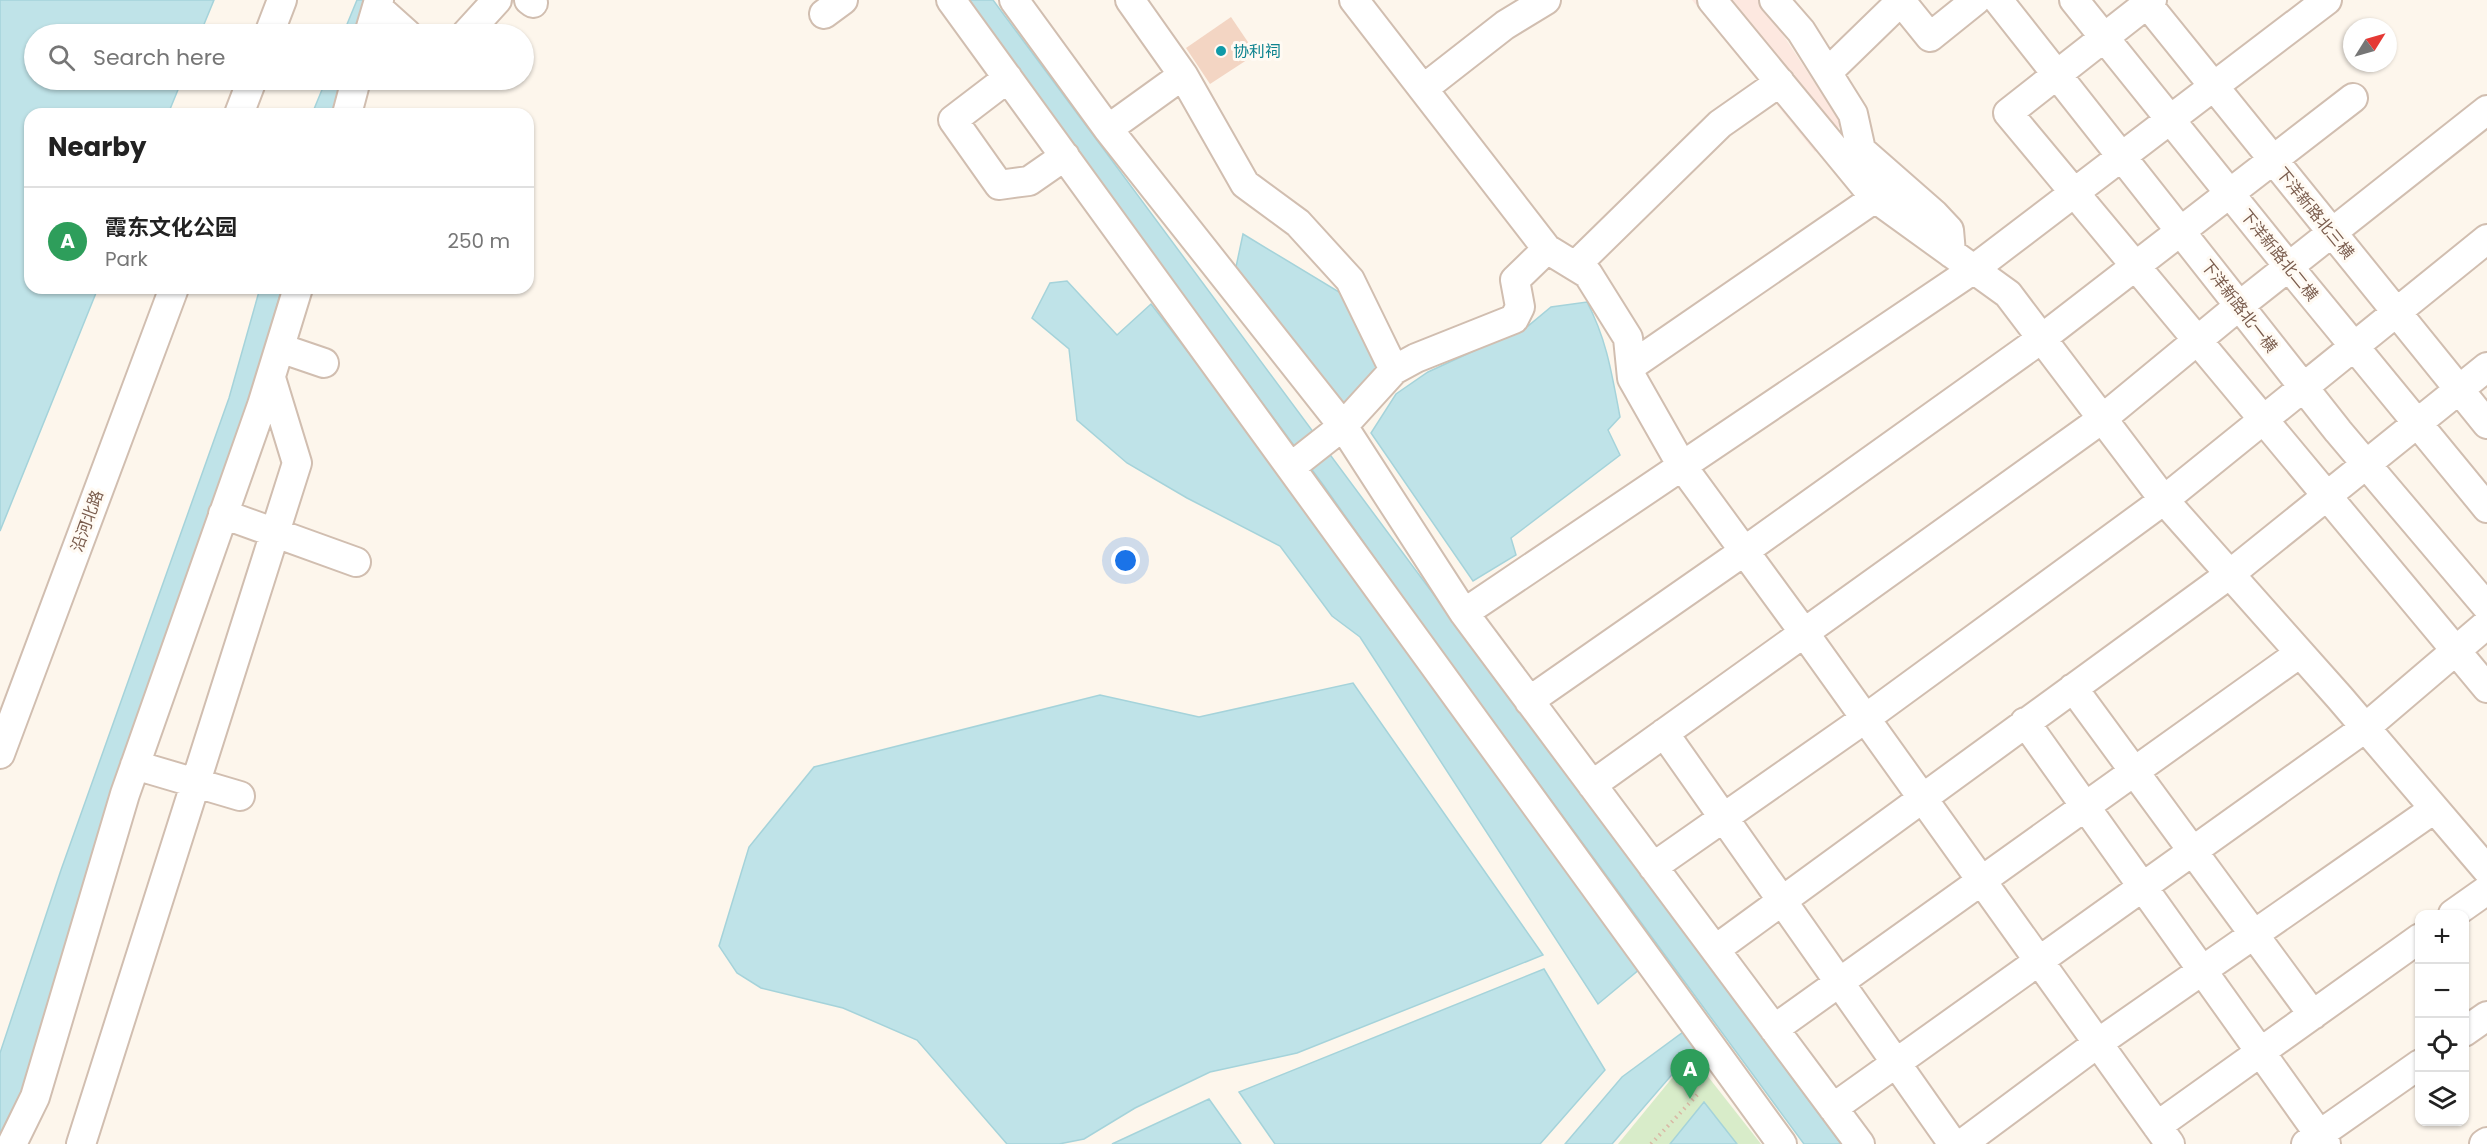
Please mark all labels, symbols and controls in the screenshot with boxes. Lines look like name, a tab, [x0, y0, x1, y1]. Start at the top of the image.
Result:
north arrow	[2343, 18, 2397, 72]
search box	[24, 24, 534, 90]
place label: 协利祠	[1233, 40, 1281, 63]
icon: search	[45, 41, 78, 74]
text: Search here	[93, 42, 226, 73]
marker: 协利祠	[1214, 44, 1228, 58]
text: Nearby	[48, 129, 146, 165]
street label: 下洋新路北三横	[2271, 162, 2359, 264]
street label: 下洋新路北二横	[2235, 204, 2323, 306]
text: 霞东文化公园	[105, 212, 237, 243]
text: A	[60, 227, 75, 255]
text: 250 m	[447, 227, 510, 255]
text: Park	[105, 245, 148, 273]
street label: 下洋新路北一横	[2195, 255, 2283, 357]
street label: 沿河北路	[65, 487, 109, 555]
your location	[1111, 546, 1140, 575]
map controls	[2415, 910, 2469, 1126]
button: +	[2415, 910, 2469, 964]
button: −	[2415, 964, 2469, 1018]
button: locate	[2415, 1018, 2469, 1072]
pin: A	[1670, 1050, 1710, 1099]
button: layers	[2415, 1072, 2469, 1126]

